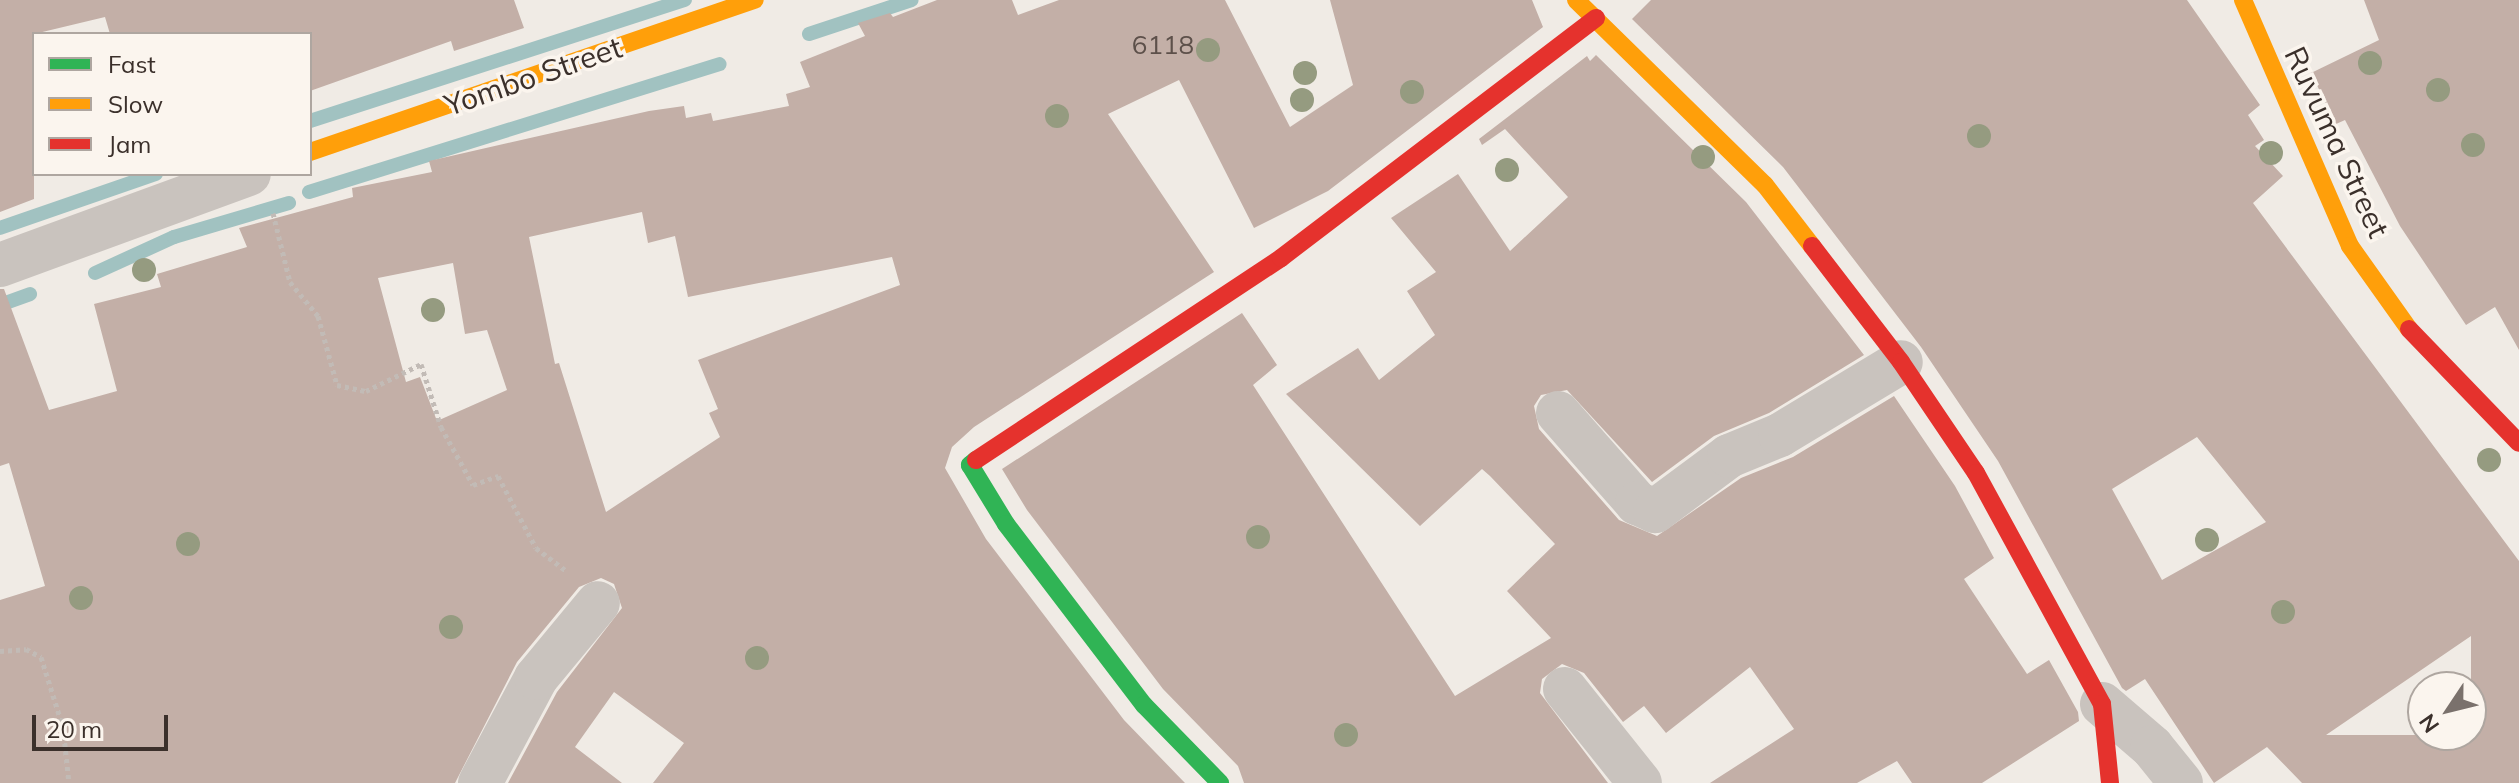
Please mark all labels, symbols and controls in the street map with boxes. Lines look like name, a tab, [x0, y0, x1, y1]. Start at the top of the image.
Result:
street label: Yombo Street	[440, 29, 626, 123]
house number: 6118	[1132, 29, 1194, 61]
legend	[32, 32, 312, 176]
street label: Ruvuma Street	[2277, 41, 2397, 243]
text: Fast	[108, 49, 156, 79]
text: Slow	[108, 89, 163, 119]
text: Jam	[108, 129, 151, 159]
north arrow	[2407, 671, 2487, 751]
scale bar	[36, 699, 172, 749]
text: N	[2413, 709, 2445, 738]
text: 20 m	[46, 714, 102, 744]

